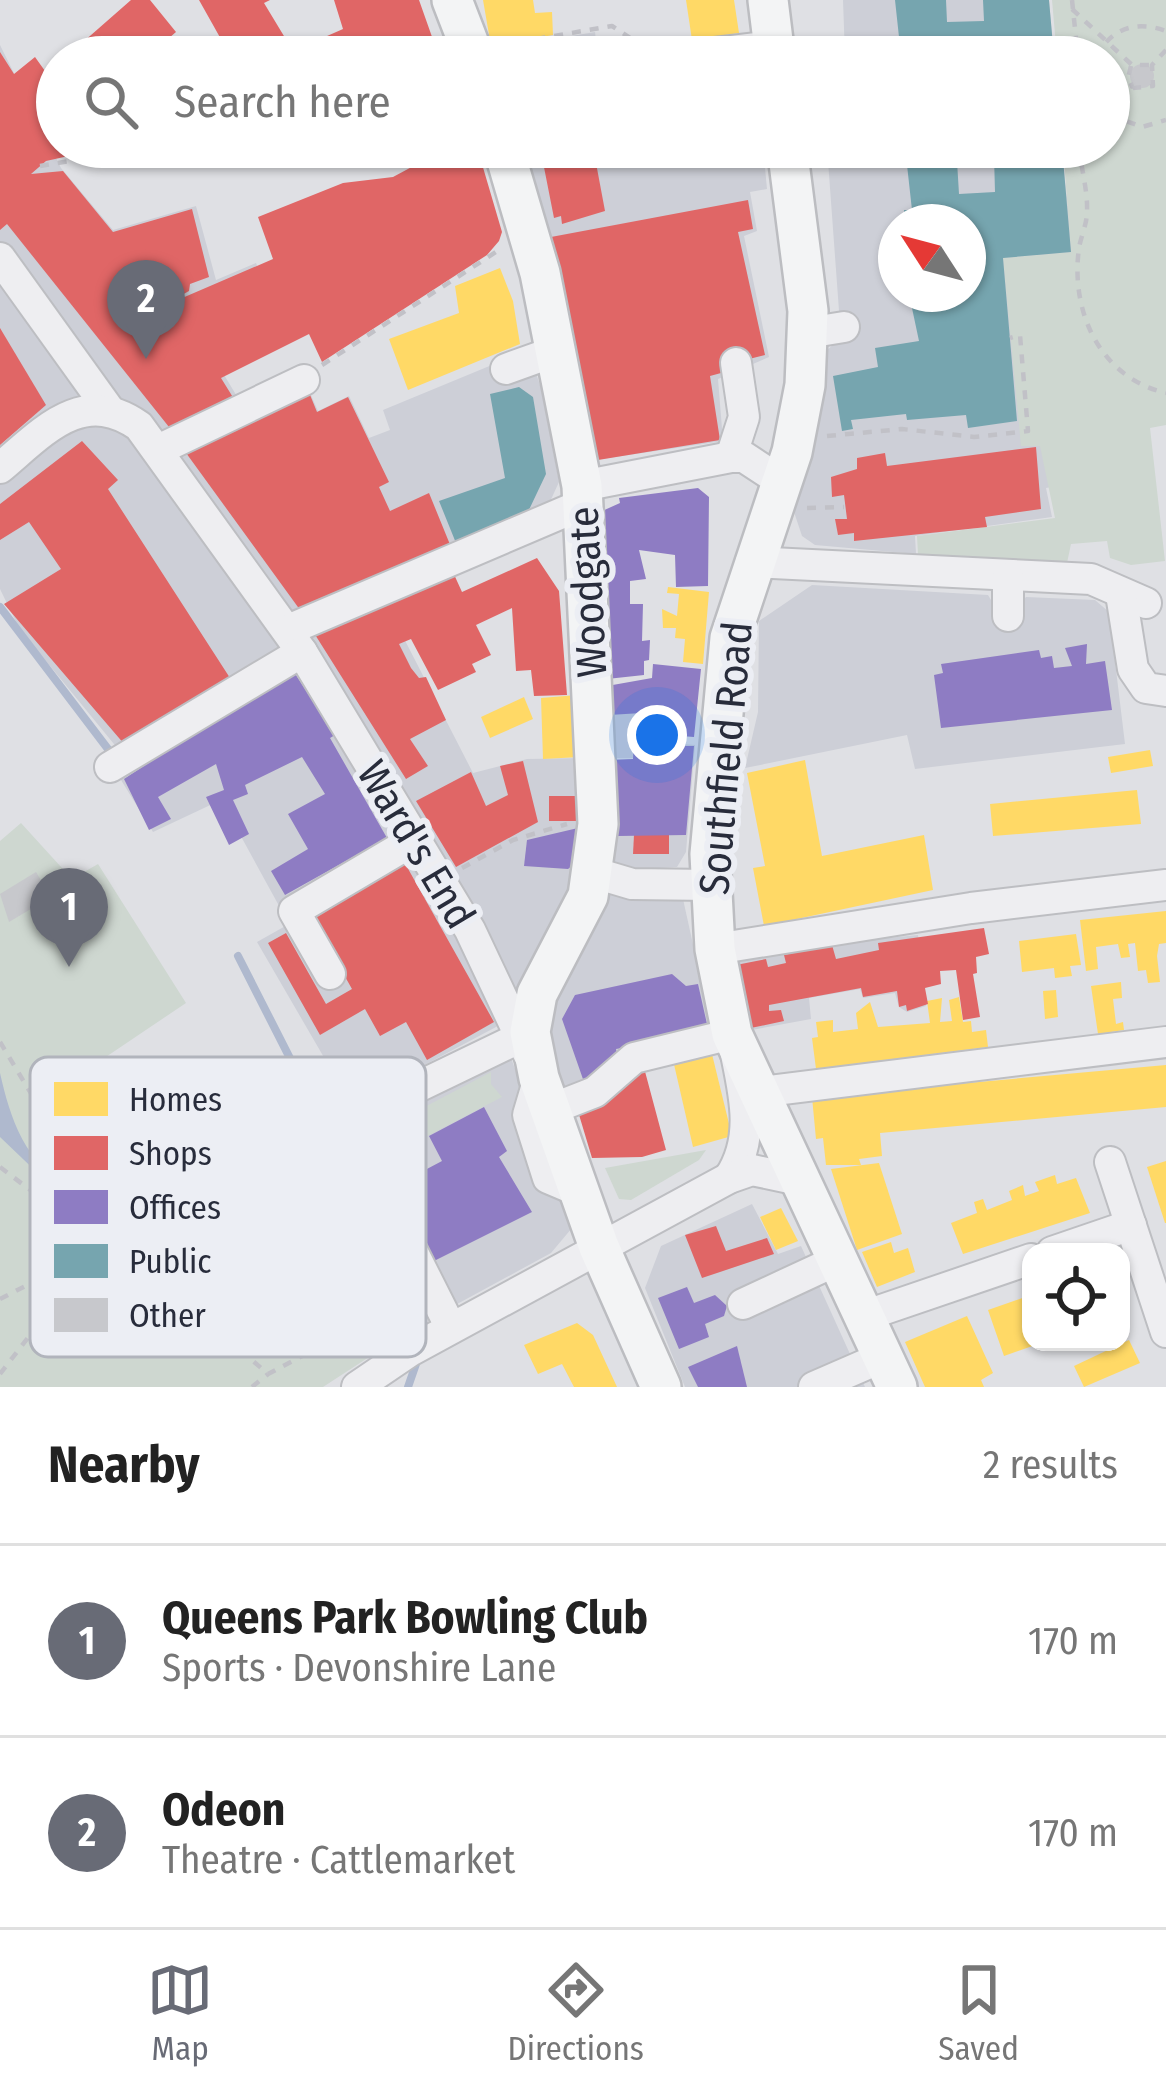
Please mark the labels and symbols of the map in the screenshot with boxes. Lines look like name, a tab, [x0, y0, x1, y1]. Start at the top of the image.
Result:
north arrow	[878, 204, 986, 312]
pin: 2	[107, 260, 185, 359]
street label: Woodgate	[559, 505, 617, 679]
street label: Southfield Road	[689, 620, 763, 897]
your location	[627, 705, 687, 765]
street label: Ward's End	[347, 752, 486, 937]
pin: 1	[30, 868, 108, 967]
legend	[30, 1057, 426, 1357]
text: Homes	[129, 1080, 222, 1120]
text: Shops	[129, 1134, 212, 1174]
text: Offices	[129, 1188, 221, 1228]
text: Public	[129, 1242, 211, 1282]
text: Other	[129, 1296, 206, 1336]

